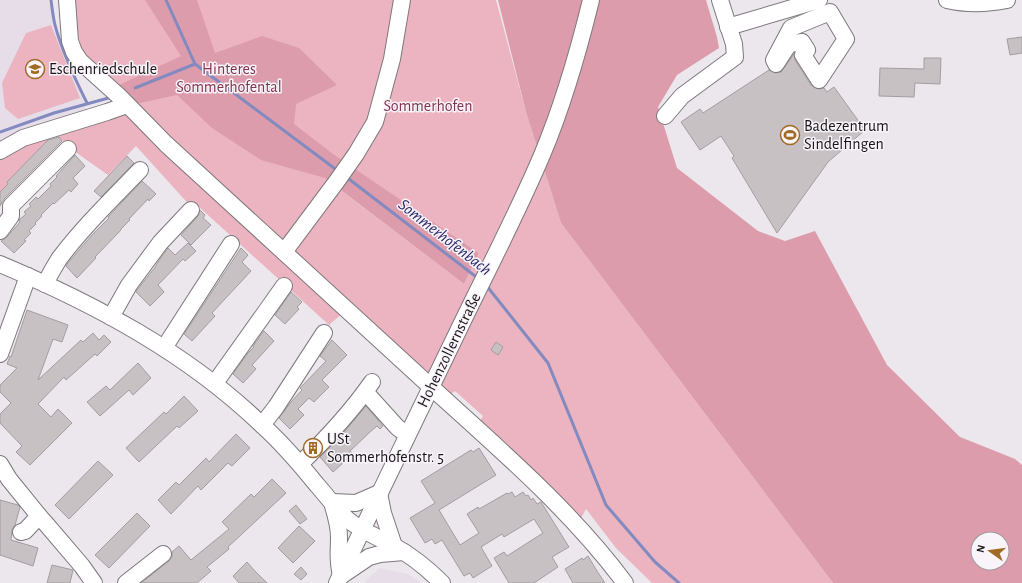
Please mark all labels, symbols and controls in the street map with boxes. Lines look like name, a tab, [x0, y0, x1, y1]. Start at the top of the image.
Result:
school or university icon: Eschenriedschule	[24, 58, 46, 80]
place label: Eschenriedschule	[49, 61, 157, 77]
park label: Hinteres Sommerhofental	[176, 61, 282, 95]
park label: Sommerhofen	[384, 98, 472, 114]
place label: Badezentrum Sindelfingen	[804, 118, 889, 152]
sports icon: Badezentrum Sindelfingen	[779, 124, 801, 146]
water label: Sommerhofenbach	[395, 196, 495, 278]
street label: Hohenzollernstraße	[414, 290, 484, 410]
place label: USt Sommerhofenstr. 5	[327, 431, 444, 465]
building icon: USt Sommerhofenstr. 5	[302, 437, 324, 459]
north arrow	[970, 531, 1010, 571]
text: N	[975, 544, 987, 554]

